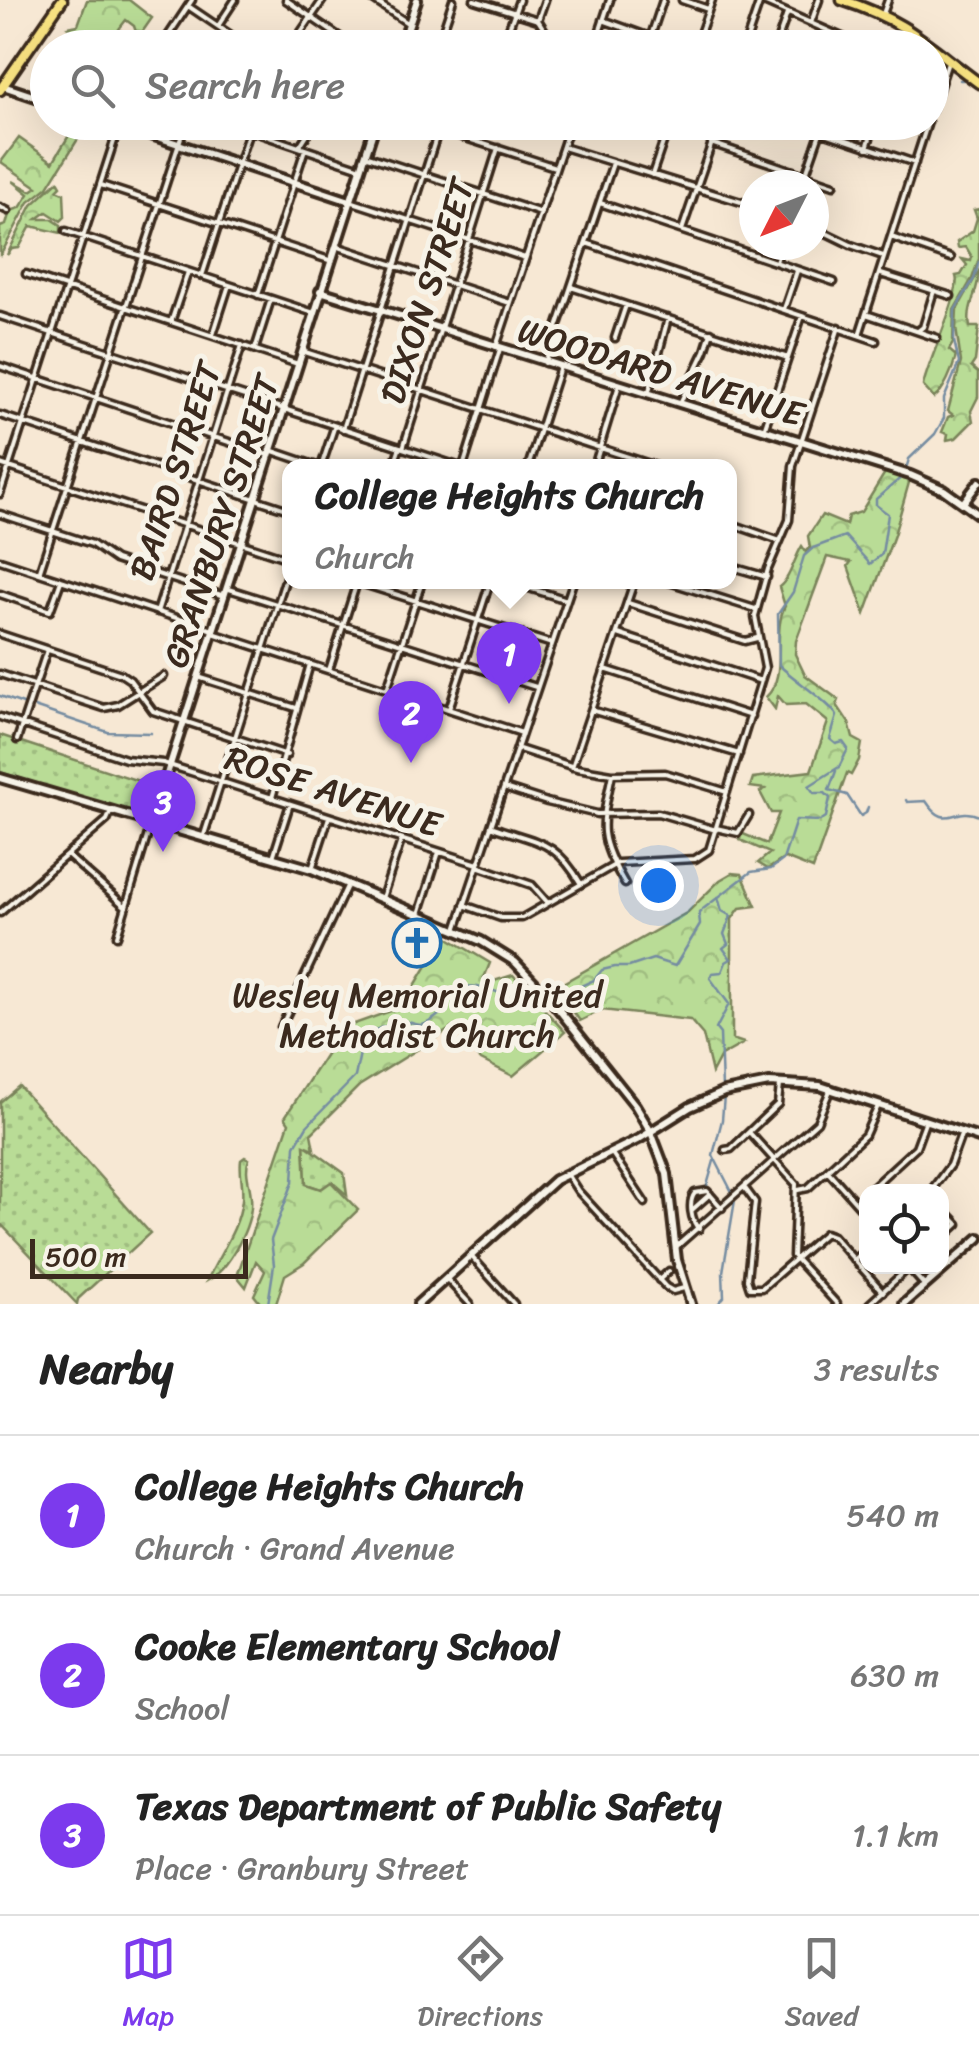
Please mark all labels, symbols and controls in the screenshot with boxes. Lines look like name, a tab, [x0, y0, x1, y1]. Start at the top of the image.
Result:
search box	[30, 30, 949, 140]
text: Search here	[145, 52, 345, 119]
icon: search	[65, 58, 120, 113]
street label: DIXON STREET	[361, 168, 493, 412]
north arrow	[739, 170, 829, 260]
street label: WOODARD AVENUE	[510, 299, 814, 446]
street label: BAIRD STREET	[110, 351, 240, 588]
street label: GRANBURY STREET	[144, 364, 298, 676]
popup	[282, 459, 737, 589]
text: College Heights Church	[315, 462, 704, 529]
text: Church	[315, 529, 415, 586]
pin: 1	[476, 622, 542, 704]
pin: 2	[378, 680, 444, 763]
street label: ROSE AVENUE	[217, 727, 452, 856]
pin: 3	[130, 770, 196, 852]
your location	[633, 860, 684, 911]
church icon: Wesley Memorial United Methodist Church	[391, 917, 443, 969]
place label: Wesley Memorial United Methodist Church	[232, 964, 605, 1066]
map controls	[859, 1184, 949, 1274]
button: locate	[859, 1184, 949, 1274]
text: 500 m	[45, 1232, 126, 1281]
scale bar	[30, 1234, 248, 1278]
text: Nearby	[40, 1332, 173, 1406]
text: 3 results	[814, 1341, 939, 1398]
text: College Heights Church	[135, 1453, 524, 1520]
text: 1	[66, 1487, 79, 1544]
text: 540 m	[846, 1487, 939, 1544]
text: Church · Grand Avenue	[135, 1520, 455, 1577]
text: Cooke Elementary School	[135, 1613, 559, 1680]
text: 2	[63, 1647, 82, 1704]
text: 630 m	[850, 1647, 939, 1704]
text: School	[135, 1680, 229, 1737]
text: Texas Department of Public Safety	[135, 1773, 721, 1840]
text: 3	[64, 1807, 81, 1864]
text: 1.1 km	[852, 1807, 939, 1864]
text: Place · Granbury Street	[135, 1840, 469, 1897]
tab: Map	[121, 1931, 176, 2040]
tab: Directions	[417, 1931, 543, 2040]
tab: Saved	[784, 1931, 858, 2040]

